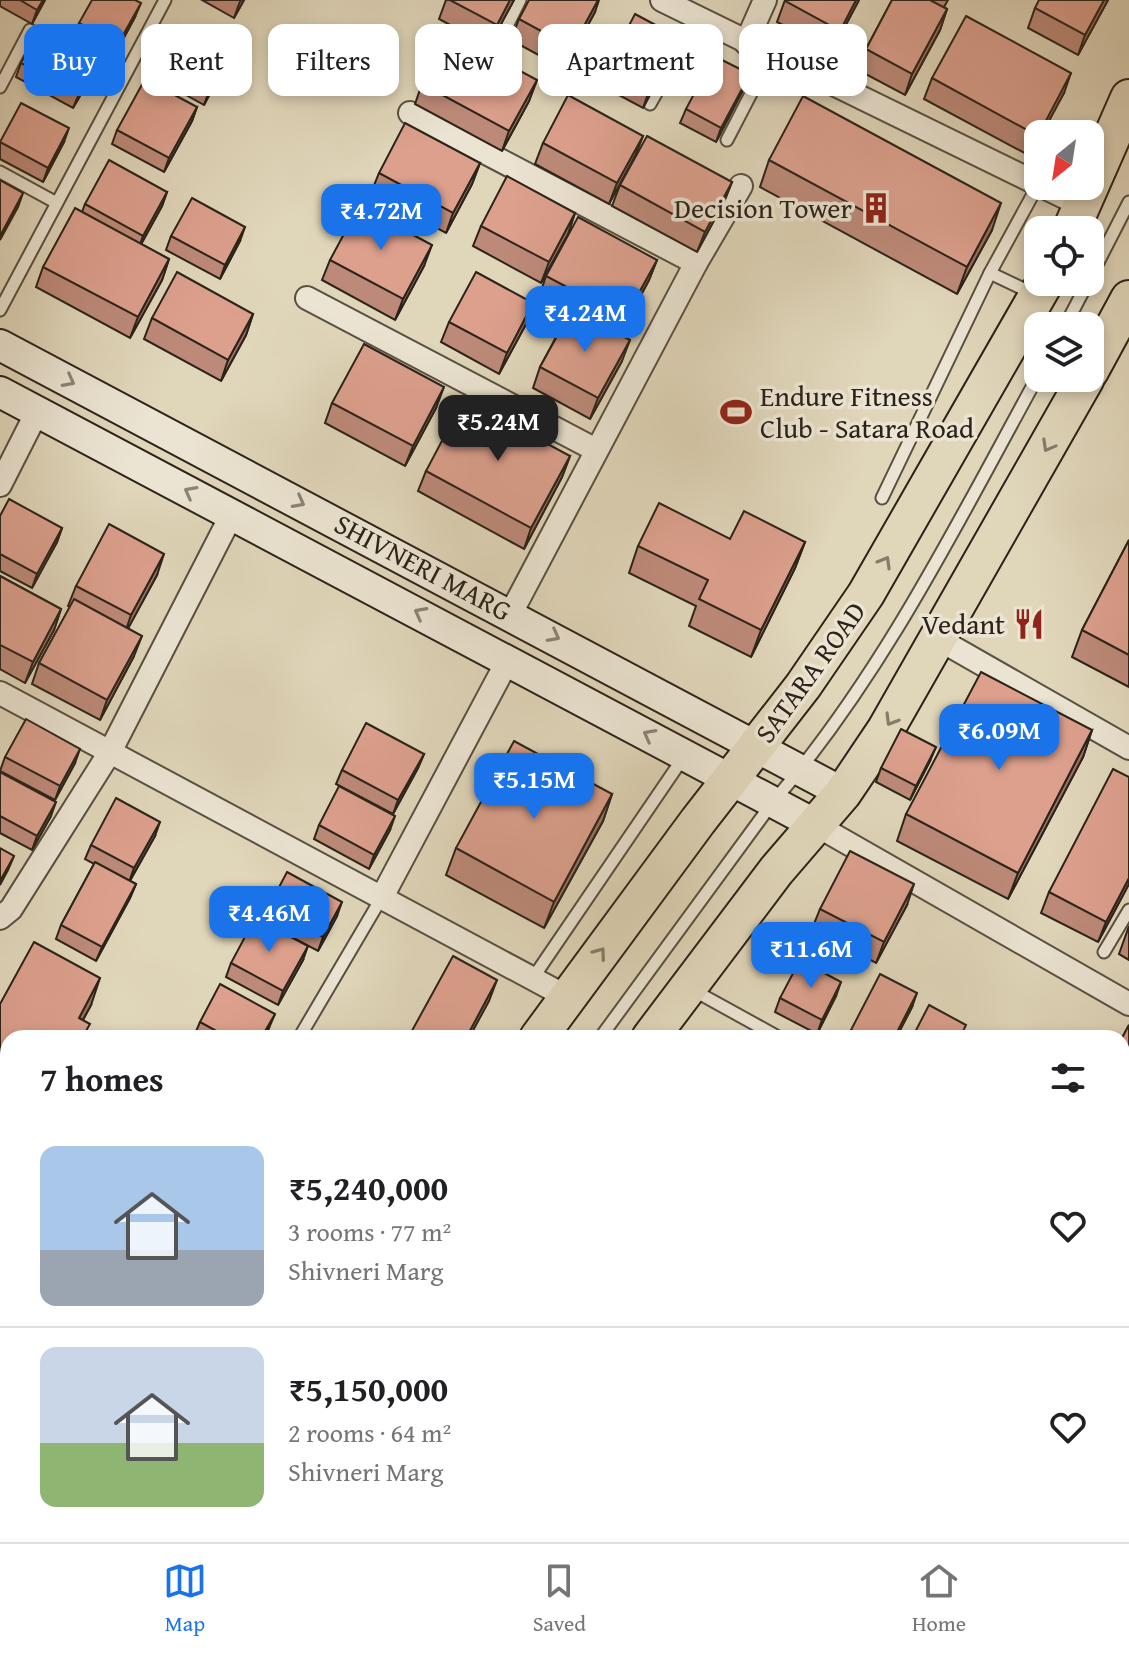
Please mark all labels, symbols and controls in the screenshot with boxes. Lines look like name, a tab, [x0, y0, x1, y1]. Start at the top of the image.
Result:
chip: Buy	[24, 24, 125, 96]
chip: Rent	[141, 24, 252, 96]
chip: Filters	[268, 24, 399, 96]
chip: New	[415, 24, 522, 96]
chip: Apartment	[538, 24, 723, 96]
chip: House	[739, 24, 867, 96]
north arrow	[1024, 120, 1104, 200]
map controls	[1024, 120, 1104, 392]
pin: ₹4.72M	[316, 184, 446, 252]
place label: Decision Tower	[674, 187, 852, 228]
text: ₹4.72M	[339, 190, 423, 229]
building icon: Decision Tower	[859, 191, 893, 225]
button: locate	[1024, 216, 1104, 296]
pin: ₹4.24M	[520, 286, 650, 354]
text: ₹4.24M	[543, 292, 627, 331]
button: layers	[1024, 312, 1104, 392]
one-way arrow	[60, 371, 75, 387]
place label: Endure Fitness Club - Satara Road	[760, 375, 974, 448]
pin: ₹5.24M	[433, 395, 563, 463]
sports icon: Endure Fitness Club - Satara Road	[719, 395, 753, 429]
text: ₹5.24M	[456, 401, 540, 440]
one-way arrow	[1042, 437, 1058, 452]
one-way arrow	[184, 486, 198, 502]
one-way arrow	[291, 492, 305, 508]
street label: SHIVNERI MARG	[327, 503, 519, 630]
one-way arrow	[875, 556, 891, 571]
street label: SATARA ROAD	[744, 593, 875, 751]
place label: Vedant	[921, 603, 1005, 644]
restaurant icon: Vedant	[1012, 607, 1046, 641]
one-way arrow	[413, 608, 428, 623]
one-way arrow	[546, 627, 560, 642]
pin: ₹6.09M	[934, 704, 1064, 772]
text: ₹6.09M	[957, 710, 1041, 749]
one-way arrow	[886, 712, 901, 726]
one-way arrow	[643, 729, 658, 744]
pin: ₹5.15M	[469, 753, 599, 821]
text: ₹5.15M	[492, 759, 576, 798]
pin: ₹4.46M	[204, 886, 334, 954]
text: ₹4.46M	[227, 892, 311, 931]
pin: ₹11.6M	[746, 922, 876, 990]
text: ₹11.6M	[769, 928, 853, 967]
one-way arrow	[591, 947, 605, 961]
text: 7 homes	[40, 1054, 164, 1103]
icon: filters	[1046, 1056, 1090, 1100]
text: ₹5,240,000	[288, 1163, 448, 1212]
icon: home	[104, 1178, 200, 1274]
icon: heart	[1046, 1204, 1090, 1248]
text: 3 rooms · 77 m²	[288, 1212, 451, 1251]
text: Shivneri Marg	[288, 1251, 443, 1290]
text: ₹5,150,000	[288, 1364, 448, 1413]
icon: home	[104, 1379, 200, 1475]
icon: heart	[1046, 1405, 1090, 1449]
text: 2 rooms · 64 m²	[288, 1413, 451, 1452]
text: Shivneri Marg	[288, 1452, 443, 1491]
tab: Map	[163, 1559, 207, 1639]
tab: Saved	[533, 1559, 586, 1639]
tab: Home	[912, 1559, 966, 1639]

